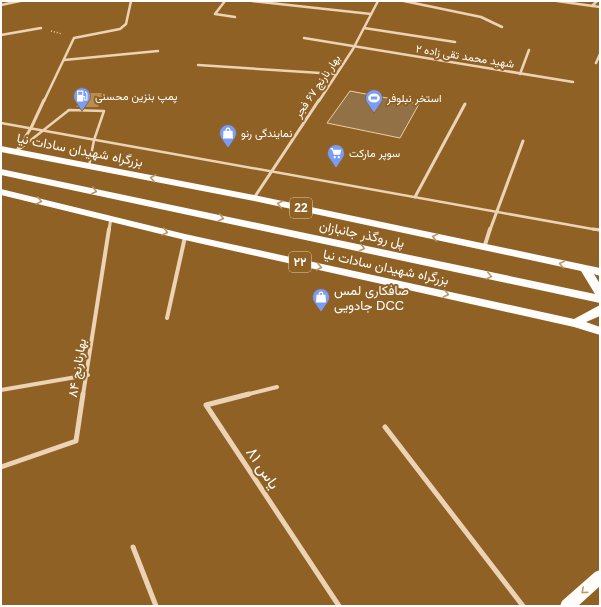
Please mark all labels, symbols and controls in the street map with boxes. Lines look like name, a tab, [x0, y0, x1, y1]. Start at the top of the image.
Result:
street label: شهید محمد تقی زاده ۲	[415, 42, 515, 71]
street label: بهار نارنج ۶۷ فجر	[291, 52, 344, 122]
fuel station icon: پمپ بنزین محسنی	[72, 86, 92, 111]
sports icon: استخر نبلوفر	[364, 88, 384, 113]
place label: پمپ بنزین محسنی	[95, 90, 178, 104]
place label: استخر نبلوفر	[386, 92, 442, 105]
shop icon: نمایندگی رنو	[218, 123, 238, 148]
place label: نمایندگی رنو	[241, 127, 292, 140]
street label: بزرگراه شهیدان سادات نیا	[16, 130, 144, 171]
supermarket icon: سوپر مارکت	[326, 143, 346, 168]
place label: سوپر مارکت	[349, 147, 401, 161]
one-way arrow	[150, 175, 156, 183]
one-way arrow	[91, 187, 97, 195]
one-way arrow	[36, 197, 42, 205]
road number: 22	[290, 198, 312, 218]
one-way arrow	[277, 200, 283, 208]
one-way arrow	[218, 214, 224, 222]
street label: پل روگذر جانبازان	[318, 218, 406, 252]
one-way arrow	[162, 227, 169, 236]
one-way arrow	[431, 234, 438, 242]
one-way arrow	[359, 244, 365, 252]
street label: بزرگراه شهیدان سادات نیا	[322, 246, 450, 289]
road number: ۲۲	[289, 252, 311, 272]
one-way arrow	[559, 261, 565, 269]
one-way arrow	[316, 262, 323, 270]
one-way arrow	[486, 271, 492, 279]
place label: صافکاری لمس جادویی DCC	[334, 283, 409, 314]
shop icon: صافکاری لمس جادویی DCC	[311, 287, 331, 312]
one-way arrow	[443, 290, 450, 298]
street label: بهارنارنج ۸۴	[65, 337, 91, 399]
street label: یاس ۸۱	[241, 444, 283, 493]
one-way arrow	[581, 587, 589, 594]

